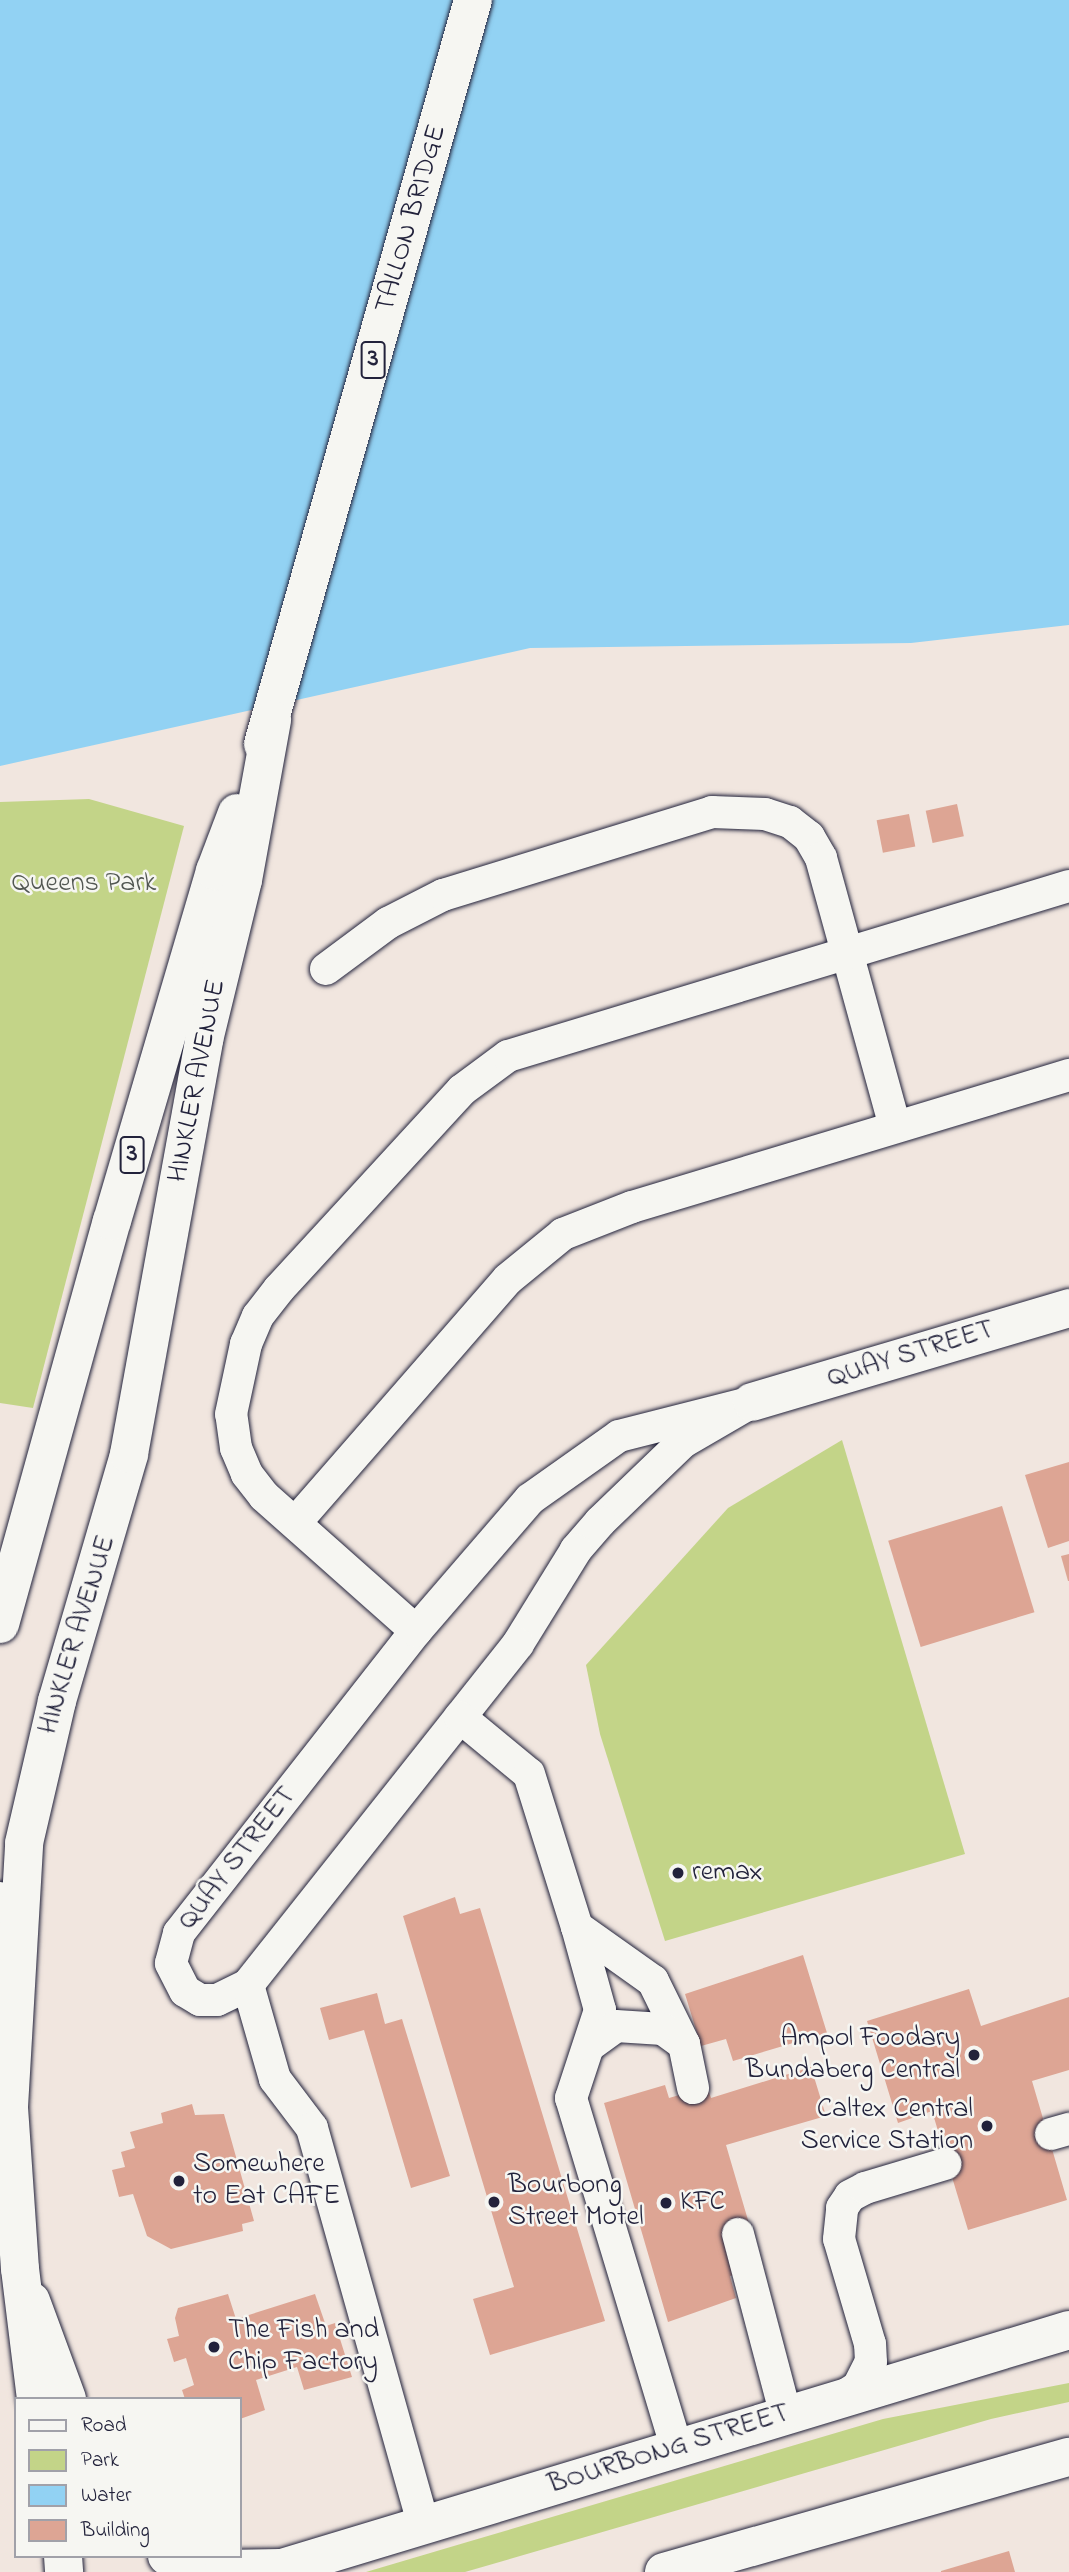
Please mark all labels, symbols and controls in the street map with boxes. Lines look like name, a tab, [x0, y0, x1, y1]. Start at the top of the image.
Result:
street label: TALLON BRIDGE	[369, 121, 455, 317]
road number: 3	[359, 338, 387, 382]
park label: Queens Park	[12, 867, 156, 901]
street label: HINKLER AVENUE	[162, 977, 234, 1185]
road number: 3	[118, 1132, 146, 1178]
street label: QUAY STREET	[824, 1314, 998, 1396]
street label: HINKLER AVENUE	[32, 1532, 124, 1738]
street label: QUAY STREET	[172, 1781, 304, 1937]
place label: remax	[692, 1856, 763, 1890]
marker: remax	[670, 1865, 686, 1881]
place label: Ampol Foodary Bundaberg Central	[745, 2022, 960, 2088]
marker: Ampol Foodary Bundaberg Central	[966, 2047, 982, 2063]
place label: Caltex Central Service Station	[801, 2093, 973, 2159]
marker: Caltex Central Service Station	[979, 2118, 995, 2134]
place label: Somewhere to Eat CAFE	[193, 2148, 340, 2214]
place label: Bourbong Street Motel	[508, 2169, 644, 2235]
marker: Somewhere to Eat CAFE	[171, 2173, 187, 2189]
place label: KFC	[680, 2186, 725, 2220]
marker: Bourbong Street Motel	[486, 2194, 502, 2210]
marker: KFC	[658, 2195, 674, 2211]
place label: The Fish and Chip Factory	[228, 2314, 379, 2380]
marker: The Fish and Chip Factory	[206, 2339, 222, 2355]
legend	[14, 2397, 242, 2558]
street label: BOURBONG STREET	[544, 2397, 794, 2503]
text: Road	[81, 2411, 127, 2441]
text: Park	[81, 2446, 119, 2476]
text: Water	[81, 2481, 132, 2511]
text: Building	[81, 2516, 150, 2546]

